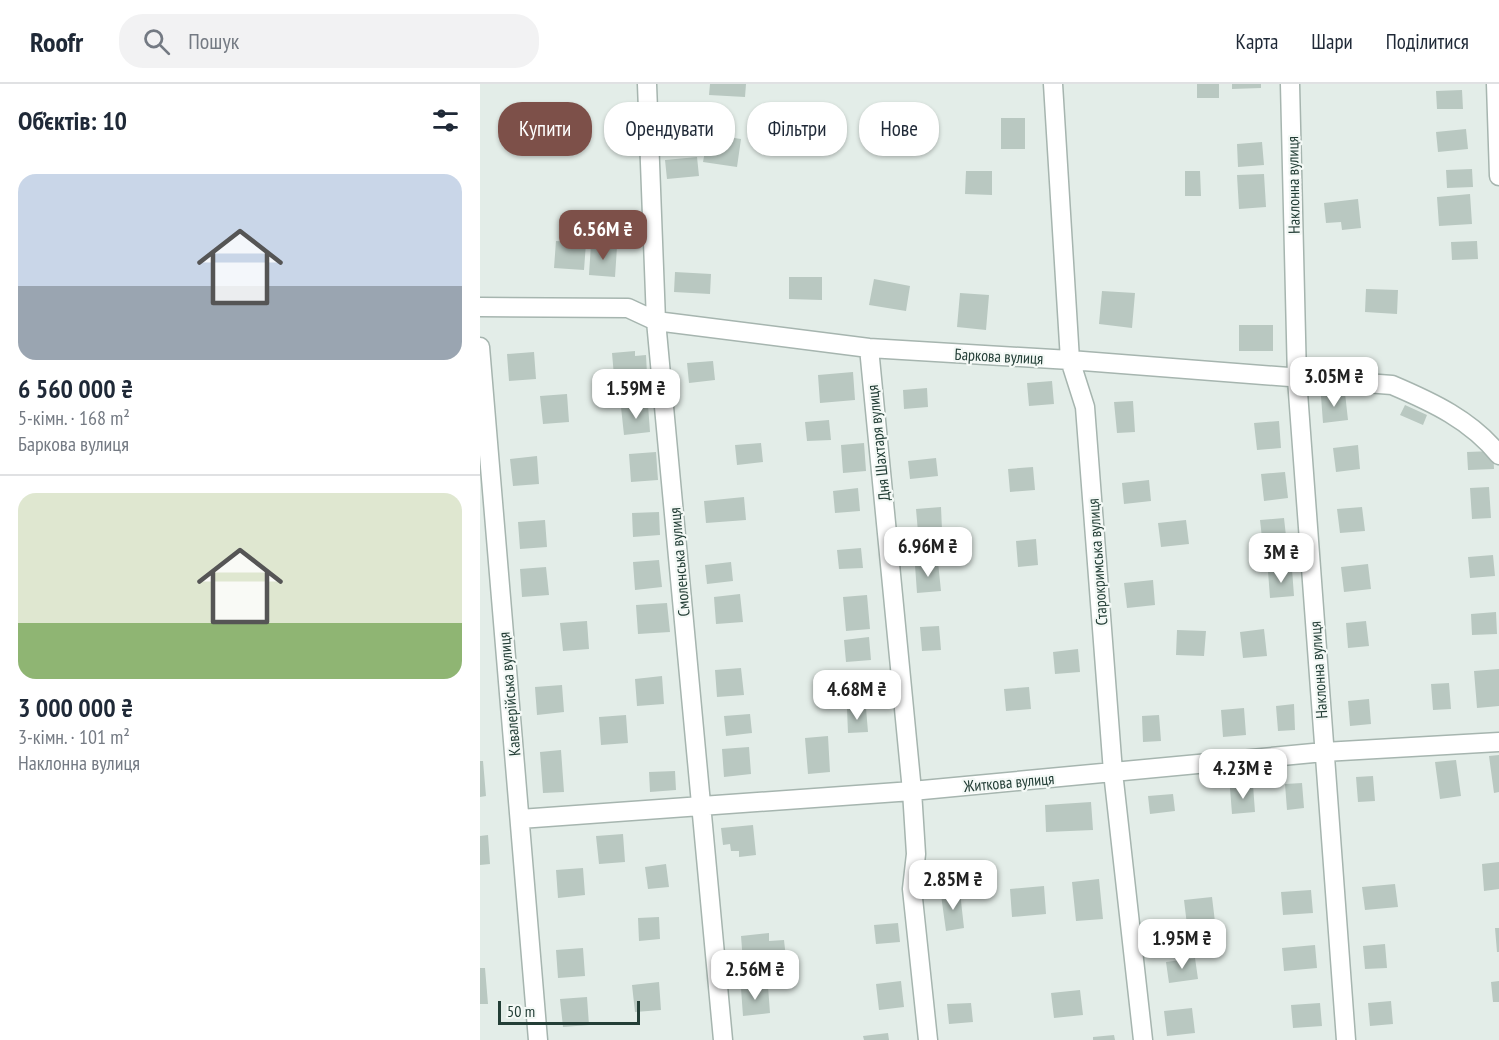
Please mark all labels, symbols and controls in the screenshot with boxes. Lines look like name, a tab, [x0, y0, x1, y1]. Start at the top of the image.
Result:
search box	[119, 14, 539, 68]
text: Roofr	[30, 23, 83, 60]
icon: search	[140, 25, 173, 58]
text: Пошук	[188, 27, 239, 55]
text: Карта	[1236, 28, 1278, 55]
text: Шари	[1311, 28, 1353, 55]
text: Поділитися	[1386, 28, 1469, 55]
chip: Купити	[498, 102, 592, 156]
chip: Орендувати	[604, 102, 735, 156]
chip: Фільтри	[747, 102, 847, 156]
chip: Нове	[859, 102, 939, 156]
text: Об’єктів: 10	[18, 104, 127, 137]
icon: filters	[429, 104, 462, 137]
street label: Наклонна вулиця	[1282, 136, 1304, 234]
pin: 6.56M ₴	[548, 210, 658, 261]
icon: home	[186, 213, 294, 321]
text: 6.56M ₴	[573, 216, 633, 242]
street label: Баркова вулиця	[954, 344, 1044, 368]
pin: 3.05M ₴	[1279, 357, 1389, 408]
text: 3.05M ₴	[1304, 363, 1364, 389]
pin: 1.59M ₴	[581, 369, 691, 420]
text: 6 560 000 ₴	[18, 372, 133, 405]
text: 1.59M ₴	[606, 375, 666, 401]
street label: Дня Шахтаря вулиця	[862, 384, 894, 502]
text: 5-кімн. · 168 m²	[18, 405, 130, 431]
text: Баркова вулиця	[18, 431, 129, 457]
street label: Старокримська вулиця	[1083, 498, 1111, 626]
street label: Смоленська вулиця	[664, 507, 694, 617]
pin: 6.96M ₴	[873, 527, 983, 578]
icon: home	[186, 532, 294, 640]
text: 6.96M ₴	[898, 533, 958, 559]
pin: 3M ₴	[1245, 533, 1317, 584]
text: 3M ₴	[1263, 539, 1299, 565]
street label: Наклонна вулиця	[1305, 621, 1331, 719]
street label: Кавалерійська вулиця	[494, 631, 524, 757]
pin: 4.68M ₴	[802, 670, 912, 721]
text: 4.68M ₴	[827, 676, 887, 702]
text: 3 000 000 ₴	[18, 691, 133, 724]
text: 3-кімн. · 101 m²	[18, 724, 130, 750]
pin: 4.23M ₴	[1188, 749, 1298, 800]
text: Наклонна вулиця	[18, 750, 140, 776]
text: 4.23M ₴	[1213, 755, 1273, 781]
street label: Житкова вулиця	[962, 768, 1055, 796]
pin: 2.85M ₴	[898, 860, 1008, 911]
text: 2.85M ₴	[923, 866, 983, 892]
pin: 1.95M ₴	[1127, 919, 1237, 970]
text: 1.95M ₴	[1152, 925, 1212, 951]
pin: 2.56M ₴	[700, 950, 810, 1001]
text: 2.56M ₴	[725, 956, 785, 982]
scale bar	[498, 998, 640, 1026]
text: 50 m	[507, 1001, 535, 1021]

